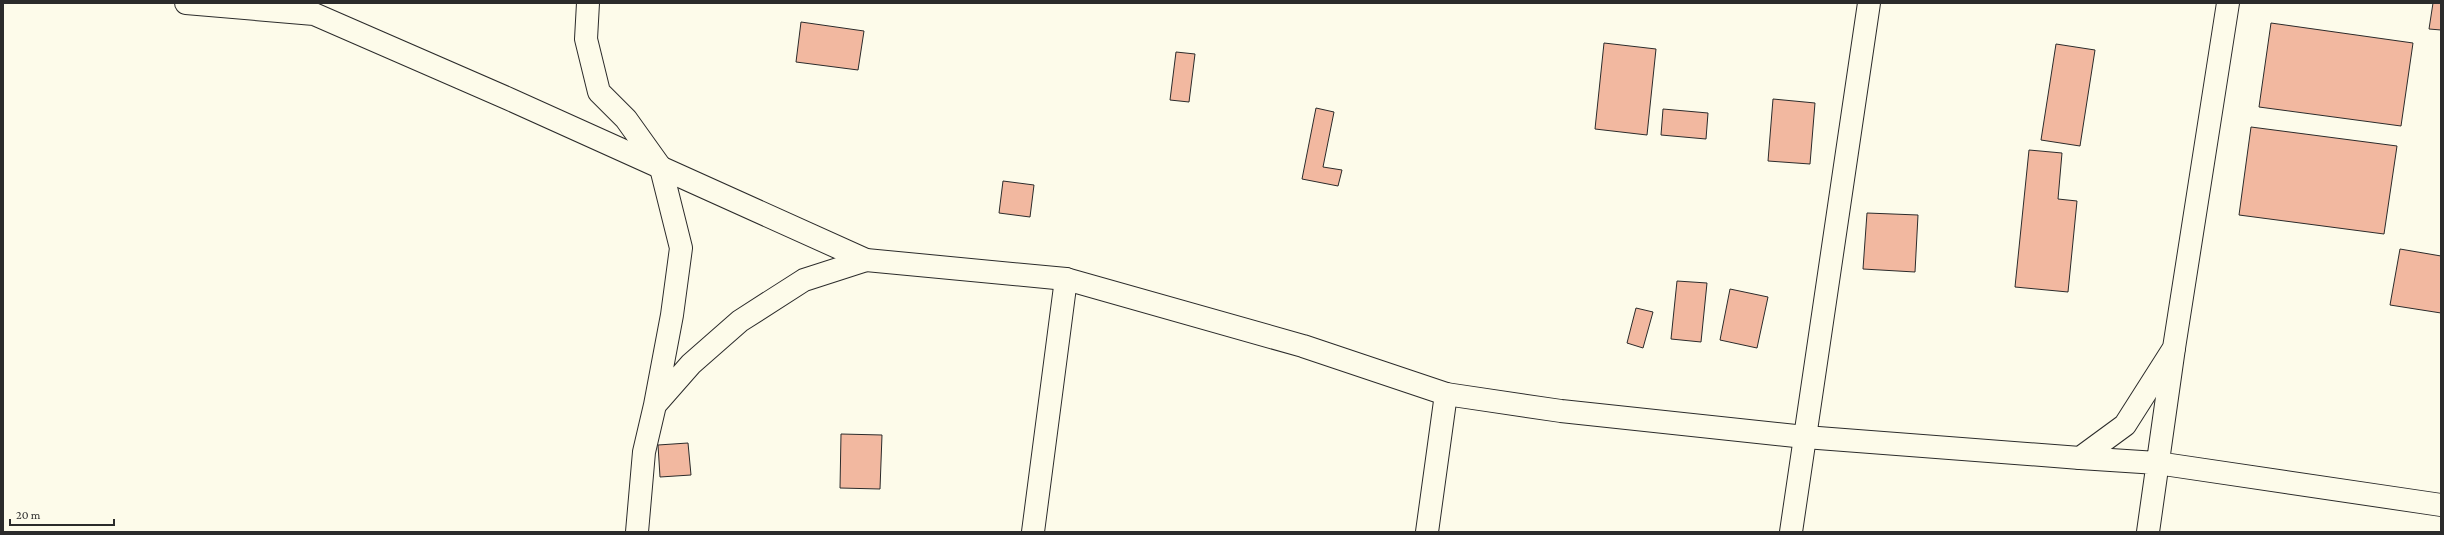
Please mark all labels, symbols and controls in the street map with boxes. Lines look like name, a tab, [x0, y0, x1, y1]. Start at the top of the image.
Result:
scale bar	[10, 501, 114, 527]
text: 20 m	[16, 508, 41, 522]

